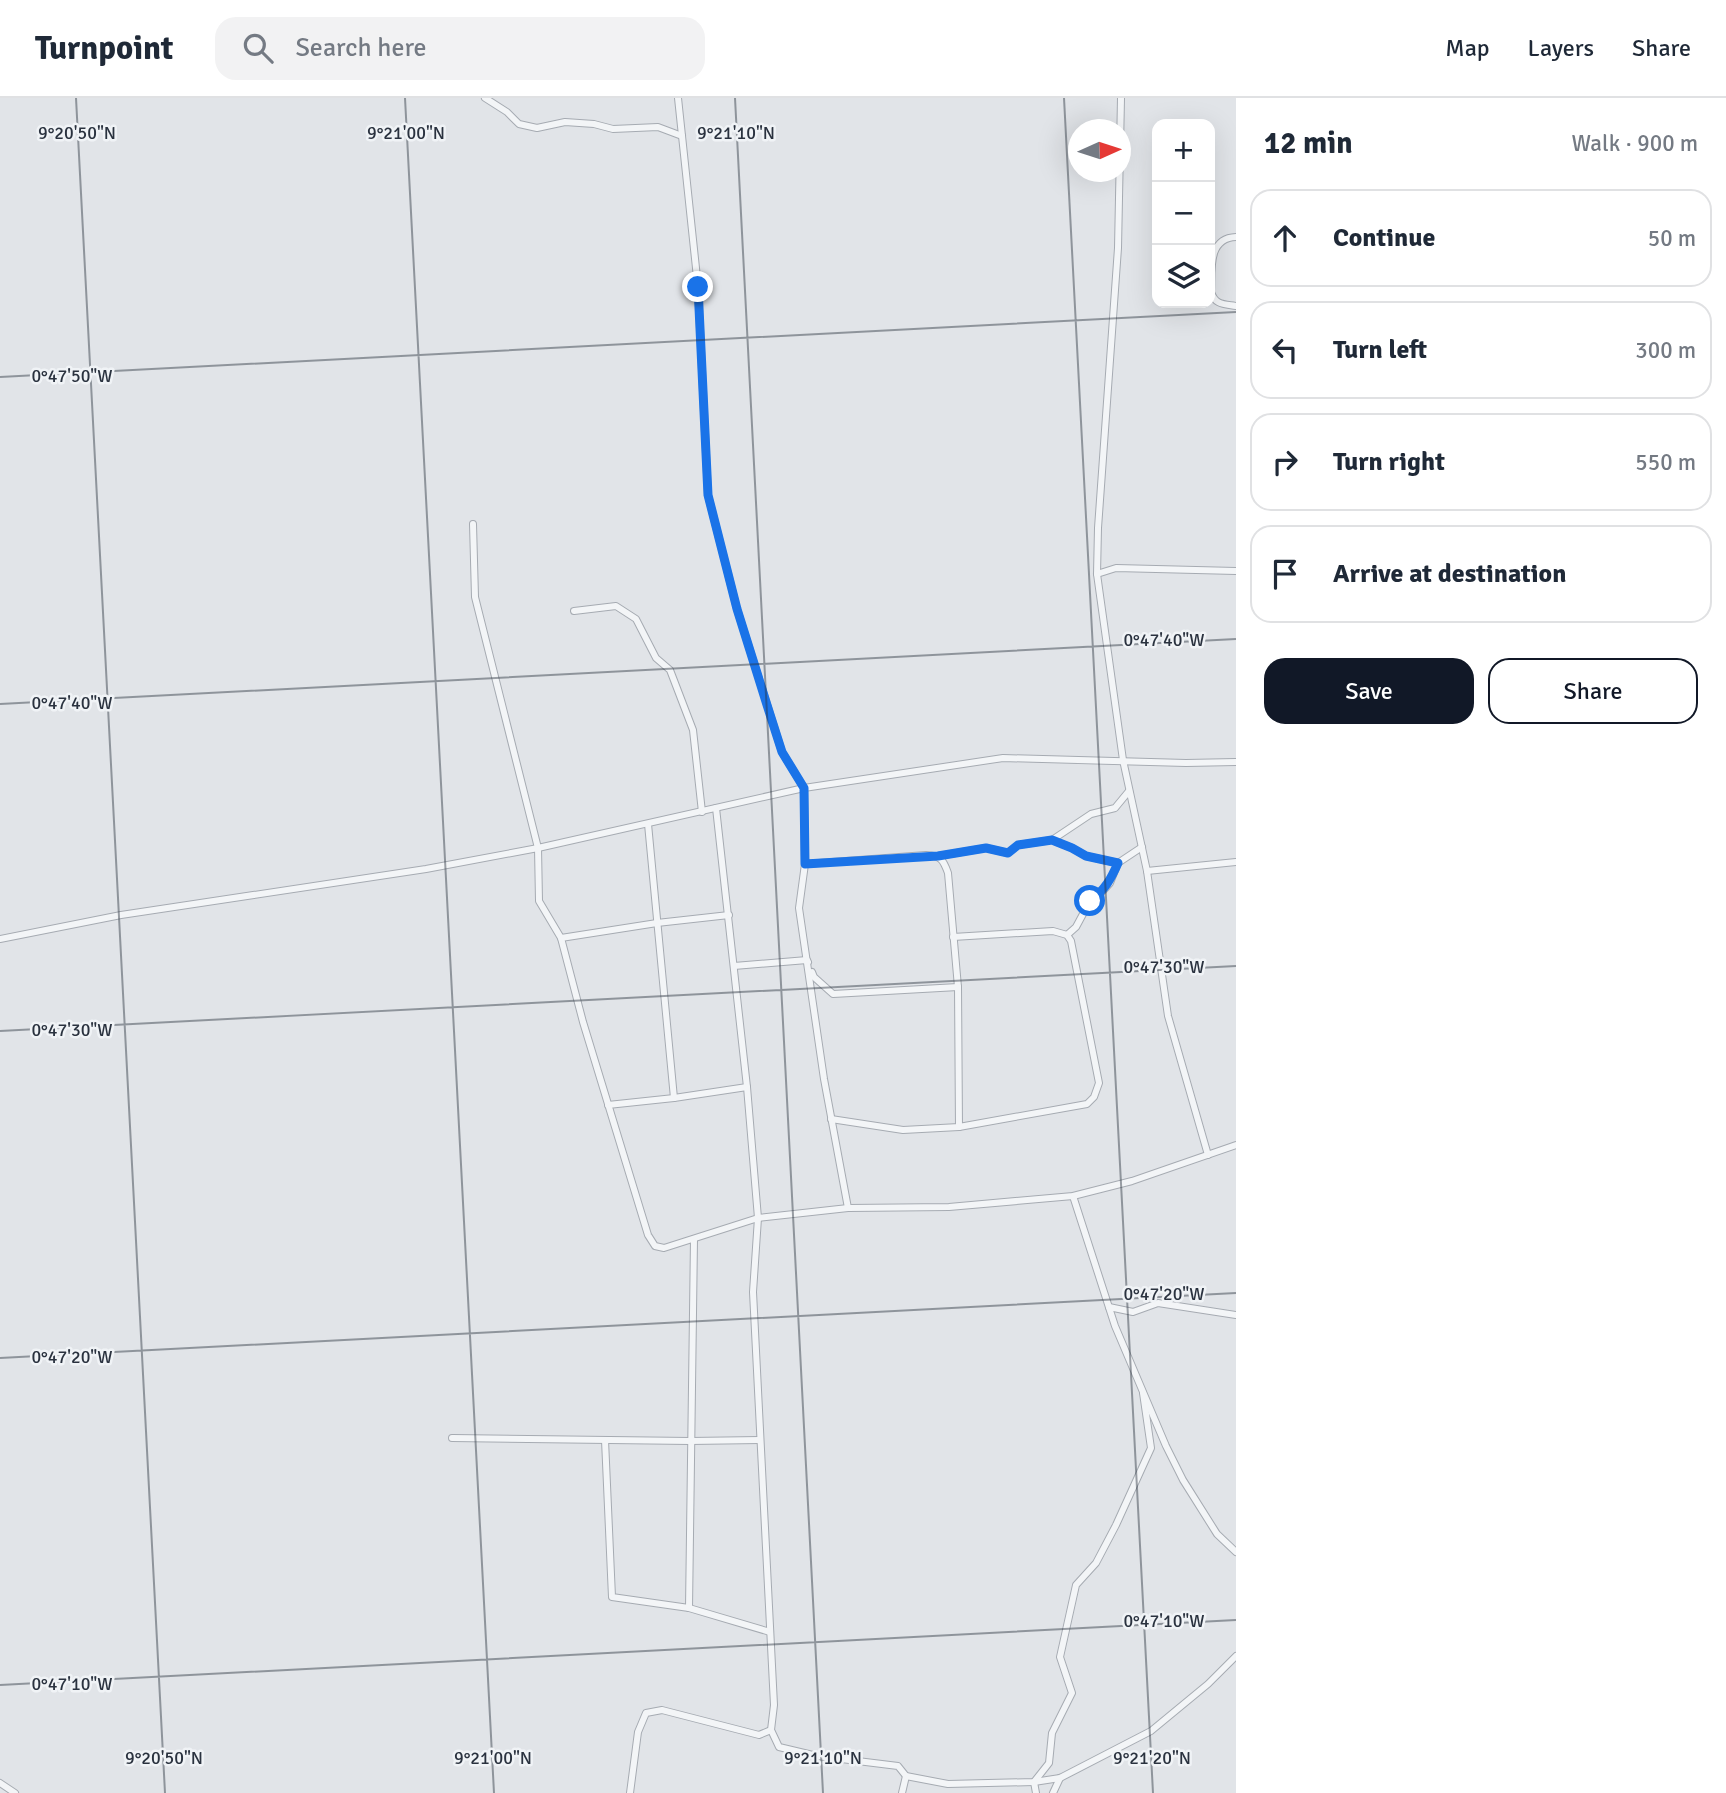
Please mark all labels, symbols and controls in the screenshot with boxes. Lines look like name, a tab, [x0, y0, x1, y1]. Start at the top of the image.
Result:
search box	[215, 17, 705, 80]
text: Turnpoint	[35, 28, 173, 69]
icon: search	[239, 29, 277, 67]
text: Search here	[295, 32, 427, 64]
text: Map	[1445, 33, 1490, 63]
text: Layers	[1528, 33, 1594, 63]
text: Share	[1632, 33, 1691, 63]
north arrow	[1068, 119, 1131, 182]
map controls	[1152, 119, 1215, 308]
button: +	[1152, 119, 1215, 182]
text: 9°20'50"N	[38, 122, 116, 144]
text: 9°21'00"N	[367, 122, 445, 144]
text: 9°21'10"N	[697, 122, 775, 144]
text: 12 min	[1264, 125, 1353, 162]
text: Walk · 900 m	[1572, 129, 1698, 158]
button: −	[1152, 182, 1215, 245]
icon: ahead	[1266, 219, 1304, 257]
text: Continue	[1333, 222, 1435, 254]
text: 50 m	[1648, 224, 1696, 253]
button: layers	[1152, 245, 1215, 308]
route end	[682, 271, 713, 302]
icon: left	[1266, 331, 1304, 369]
text: Turn left	[1333, 334, 1427, 366]
text: 300 m	[1635, 336, 1696, 365]
text: 0°47'50"W	[31, 365, 113, 387]
icon: right	[1266, 443, 1304, 481]
text: Turn right	[1333, 446, 1445, 478]
text: 550 m	[1635, 448, 1696, 477]
icon: arrive	[1266, 555, 1304, 593]
text: Arrive at destination	[1333, 558, 1566, 590]
text: 0°47'40"W	[1123, 629, 1205, 651]
button: Save	[1264, 658, 1474, 724]
button: Share	[1488, 658, 1698, 724]
text: 0°47'40"W	[31, 692, 113, 714]
route start	[1074, 885, 1105, 916]
text: 0°47'30"W	[1123, 956, 1205, 978]
text: 0°47'30"W	[31, 1019, 113, 1041]
text: 0°47'20"W	[1123, 1283, 1205, 1305]
text: 0°47'20"W	[31, 1346, 113, 1368]
text: 0°47'10"W	[1123, 1610, 1205, 1632]
text: 0°47'10"W	[31, 1673, 113, 1695]
text: 9°20'50"N	[125, 1747, 203, 1769]
text: 9°21'00"N	[454, 1747, 532, 1769]
text: 9°21'10"N	[784, 1747, 862, 1769]
text: 9°21'20"N	[1113, 1747, 1191, 1769]

